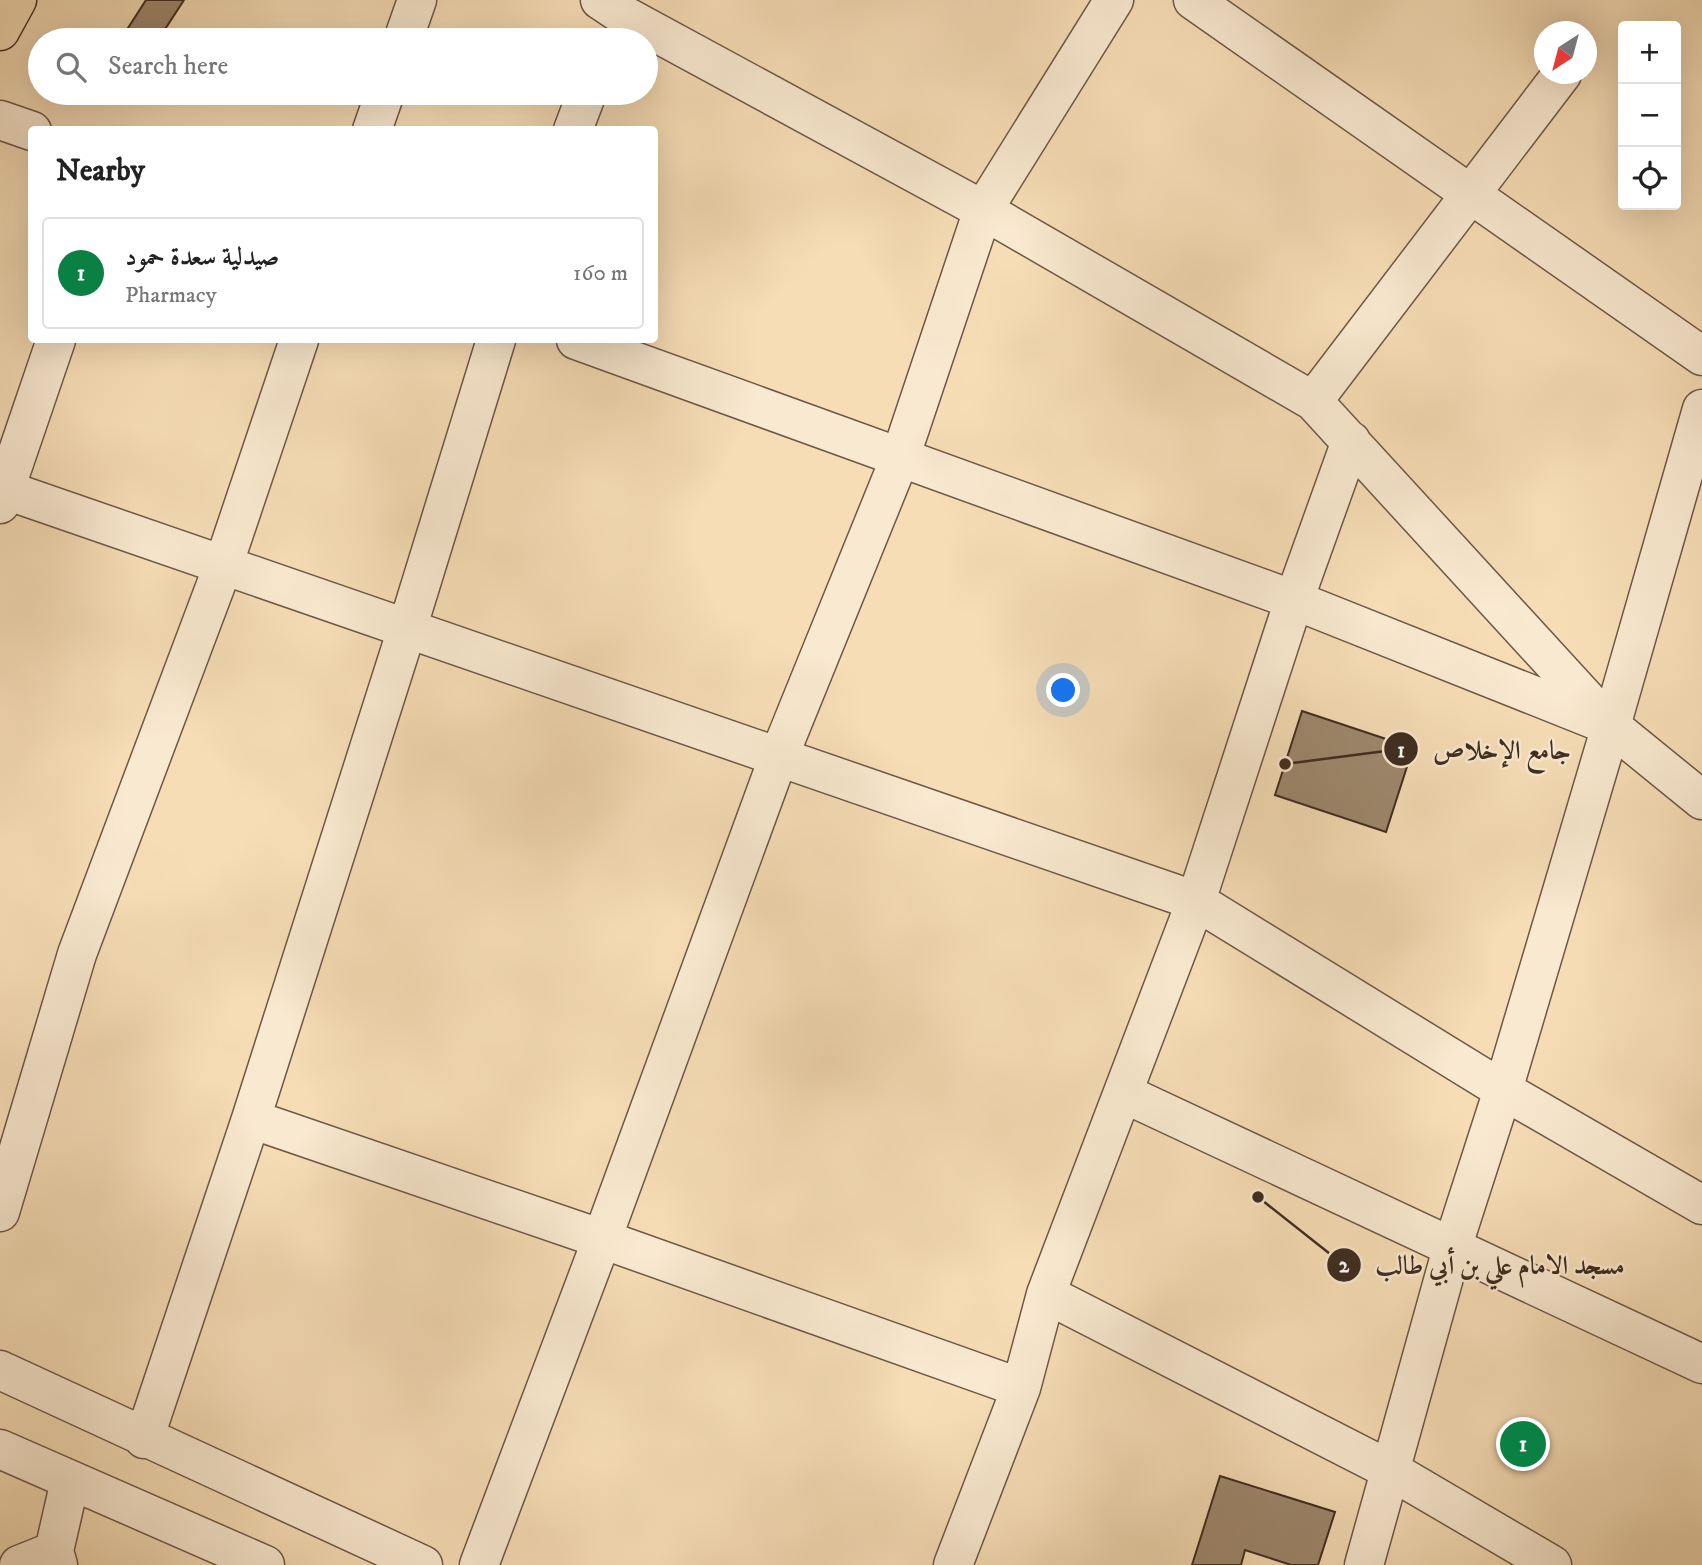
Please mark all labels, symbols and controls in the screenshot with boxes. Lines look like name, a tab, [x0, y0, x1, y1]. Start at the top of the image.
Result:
north arrow	[1534, 21, 1597, 84]
map controls	[1618, 21, 1681, 210]
button: +	[1618, 21, 1681, 84]
search box	[28, 28, 658, 105]
icon: search	[52, 48, 90, 86]
text: Search here	[108, 50, 228, 83]
button: −	[1618, 84, 1681, 147]
button: locate	[1618, 147, 1681, 210]
text: Nearby	[56, 153, 145, 190]
text: صيدلية سعدة حمود	[125, 241, 279, 274]
text: 1	[77, 259, 85, 288]
text: 160 m	[573, 259, 628, 288]
text: Pharmacy	[125, 281, 217, 310]
your location	[1046, 673, 1080, 707]
callout: جامع الإخلاص	[1384, 726, 1584, 773]
text: جامع الإخلاص	[1433, 735, 1571, 774]
text: 1	[1397, 738, 1405, 764]
callout: مسجد الامام علي بن أبي طالب	[1326, 1241, 1639, 1288]
text: مسجد الامام علي بن أبي طالب	[1375, 1247, 1625, 1290]
text: 2	[1339, 1253, 1350, 1279]
pin: 1	[1500, 1418, 1546, 1470]

